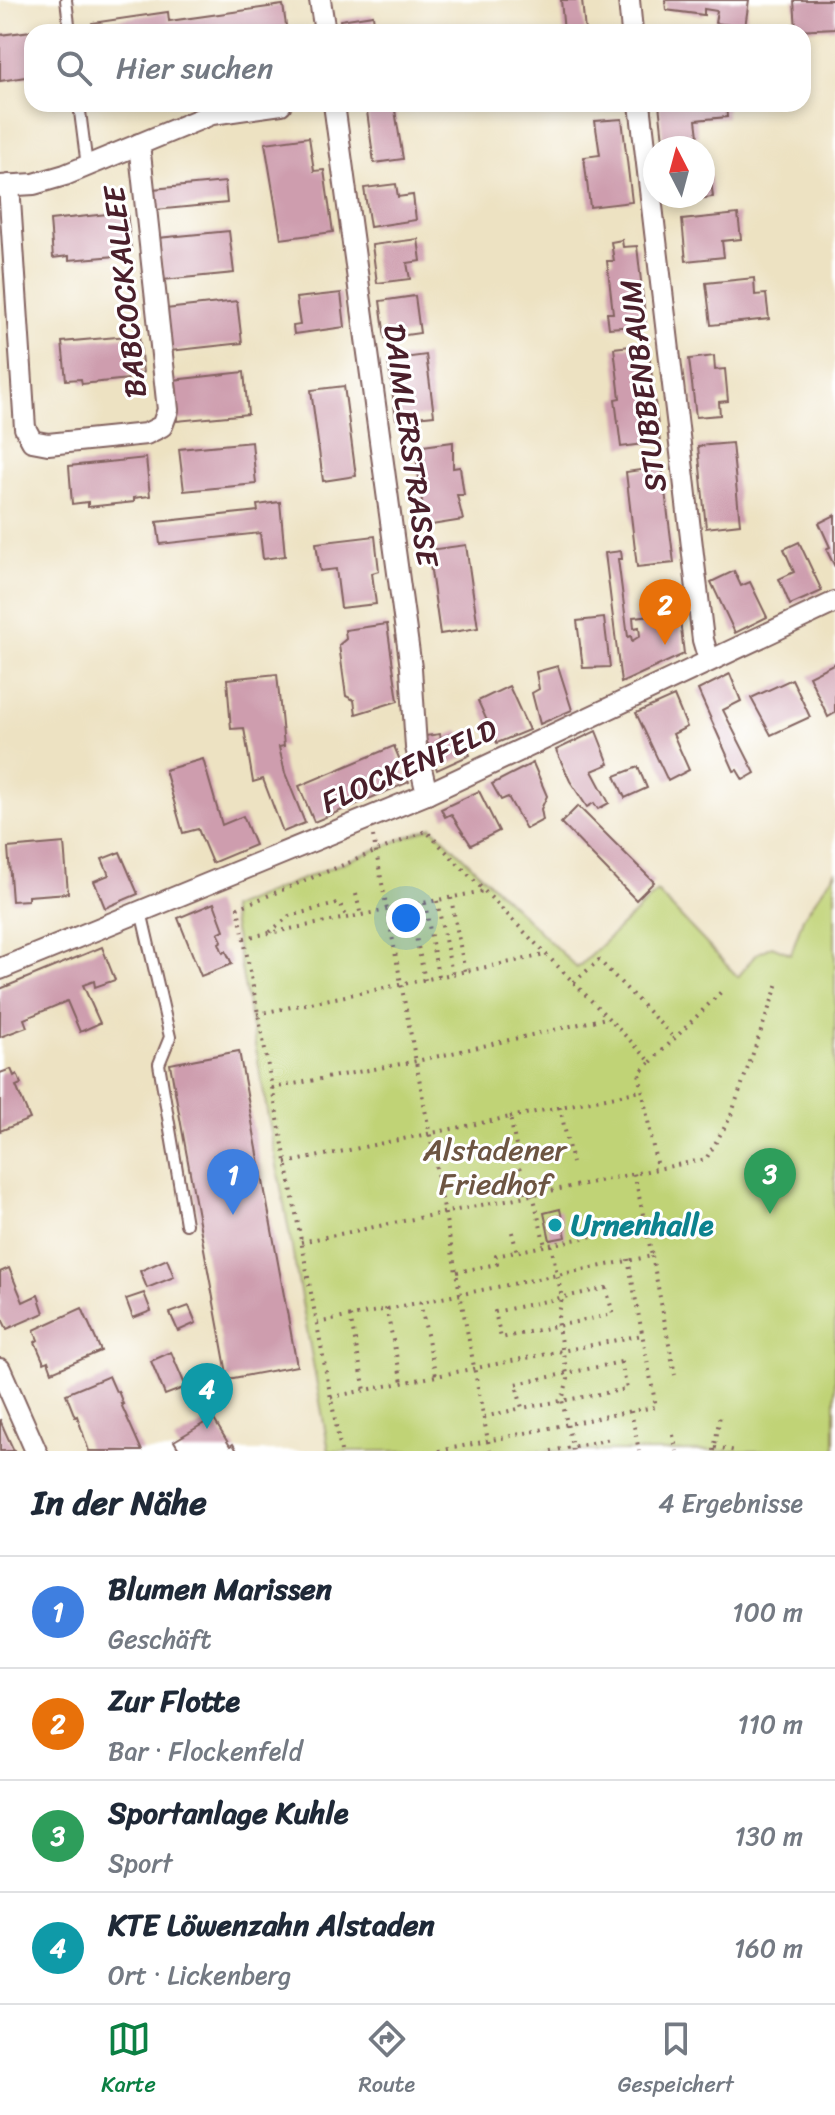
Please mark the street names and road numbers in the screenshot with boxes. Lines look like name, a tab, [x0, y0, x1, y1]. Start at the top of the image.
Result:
street label: BABCOCKALLEE	[87, 181, 163, 401]
street label: STUBBENBAUM	[603, 276, 683, 495]
street label: DAIMLERSTRASSE	[367, 320, 455, 572]
street label: FLOCKENFELD	[312, 703, 506, 829]

